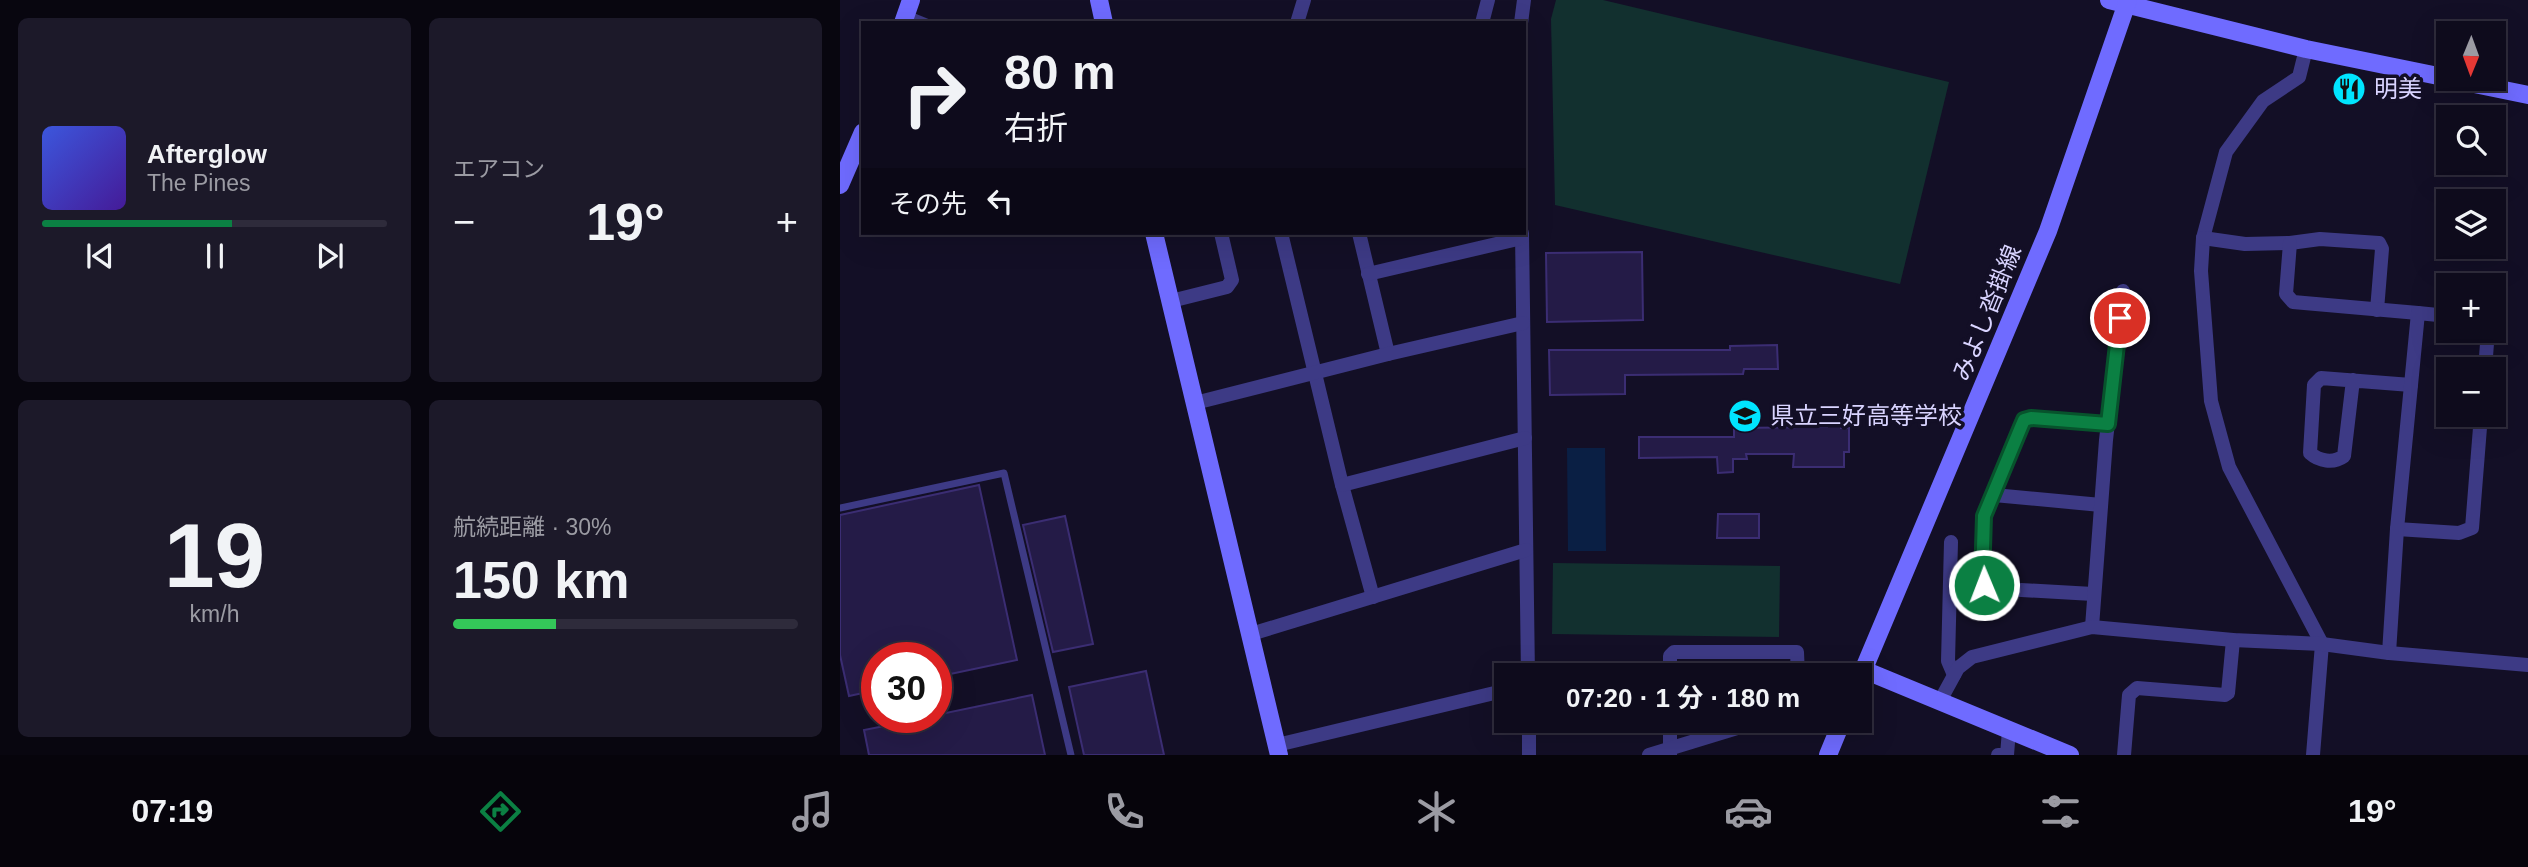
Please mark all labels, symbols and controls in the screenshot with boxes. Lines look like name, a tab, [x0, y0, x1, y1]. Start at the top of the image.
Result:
north arrow	[2436, 21, 2506, 91]
map controls	[2436, 21, 2506, 427]
text: 80 m	[1004, 45, 1116, 99]
icon: right	[889, 49, 980, 140]
restaurant icon: 明美	[2330, 70, 2368, 108]
place label: 明美	[2374, 75, 2422, 102]
button: search	[2436, 105, 2506, 175]
text: 右折	[1004, 110, 1068, 146]
text: Afterglow	[147, 139, 267, 169]
text: エアコン	[453, 156, 545, 182]
text: The Pines	[147, 170, 251, 196]
icon: left	[981, 182, 1019, 220]
text: その先	[889, 189, 967, 219]
button: layers	[2436, 189, 2506, 259]
text: 19°	[586, 193, 665, 251]
text: −	[453, 201, 475, 243]
text: +	[776, 201, 798, 243]
icon: previous	[81, 237, 119, 275]
icon: pause	[196, 237, 234, 275]
icon: next	[311, 237, 349, 275]
street label: みよし沓掛線	[1947, 241, 2026, 385]
button: +	[2436, 273, 2506, 343]
pin	[2090, 288, 2150, 348]
icon: arrive	[2101, 299, 2139, 337]
button: −	[2436, 357, 2506, 427]
school or university icon: 県立三好高等学校	[1726, 397, 1764, 435]
place label: 県立三好高等学校	[1770, 402, 1962, 429]
text: 19	[164, 505, 265, 606]
text: 航続距離 · 30%	[453, 514, 611, 540]
position arrow	[1947, 548, 2021, 622]
text: 150 km	[453, 551, 629, 609]
text: km/h	[190, 601, 239, 627]
speed limit sign: 30	[861, 642, 952, 733]
text: 07:20 · 1 分 · 180 m	[1566, 683, 1800, 713]
icon: directions	[476, 787, 525, 836]
icon: music	[788, 787, 837, 836]
icon: phone	[1100, 787, 1149, 836]
icon: climate	[1412, 787, 1461, 836]
icon: car	[1724, 787, 1773, 836]
icon: filters	[2036, 787, 2085, 836]
text: 07:19	[131, 793, 213, 829]
text: 19°	[2348, 793, 2397, 829]

